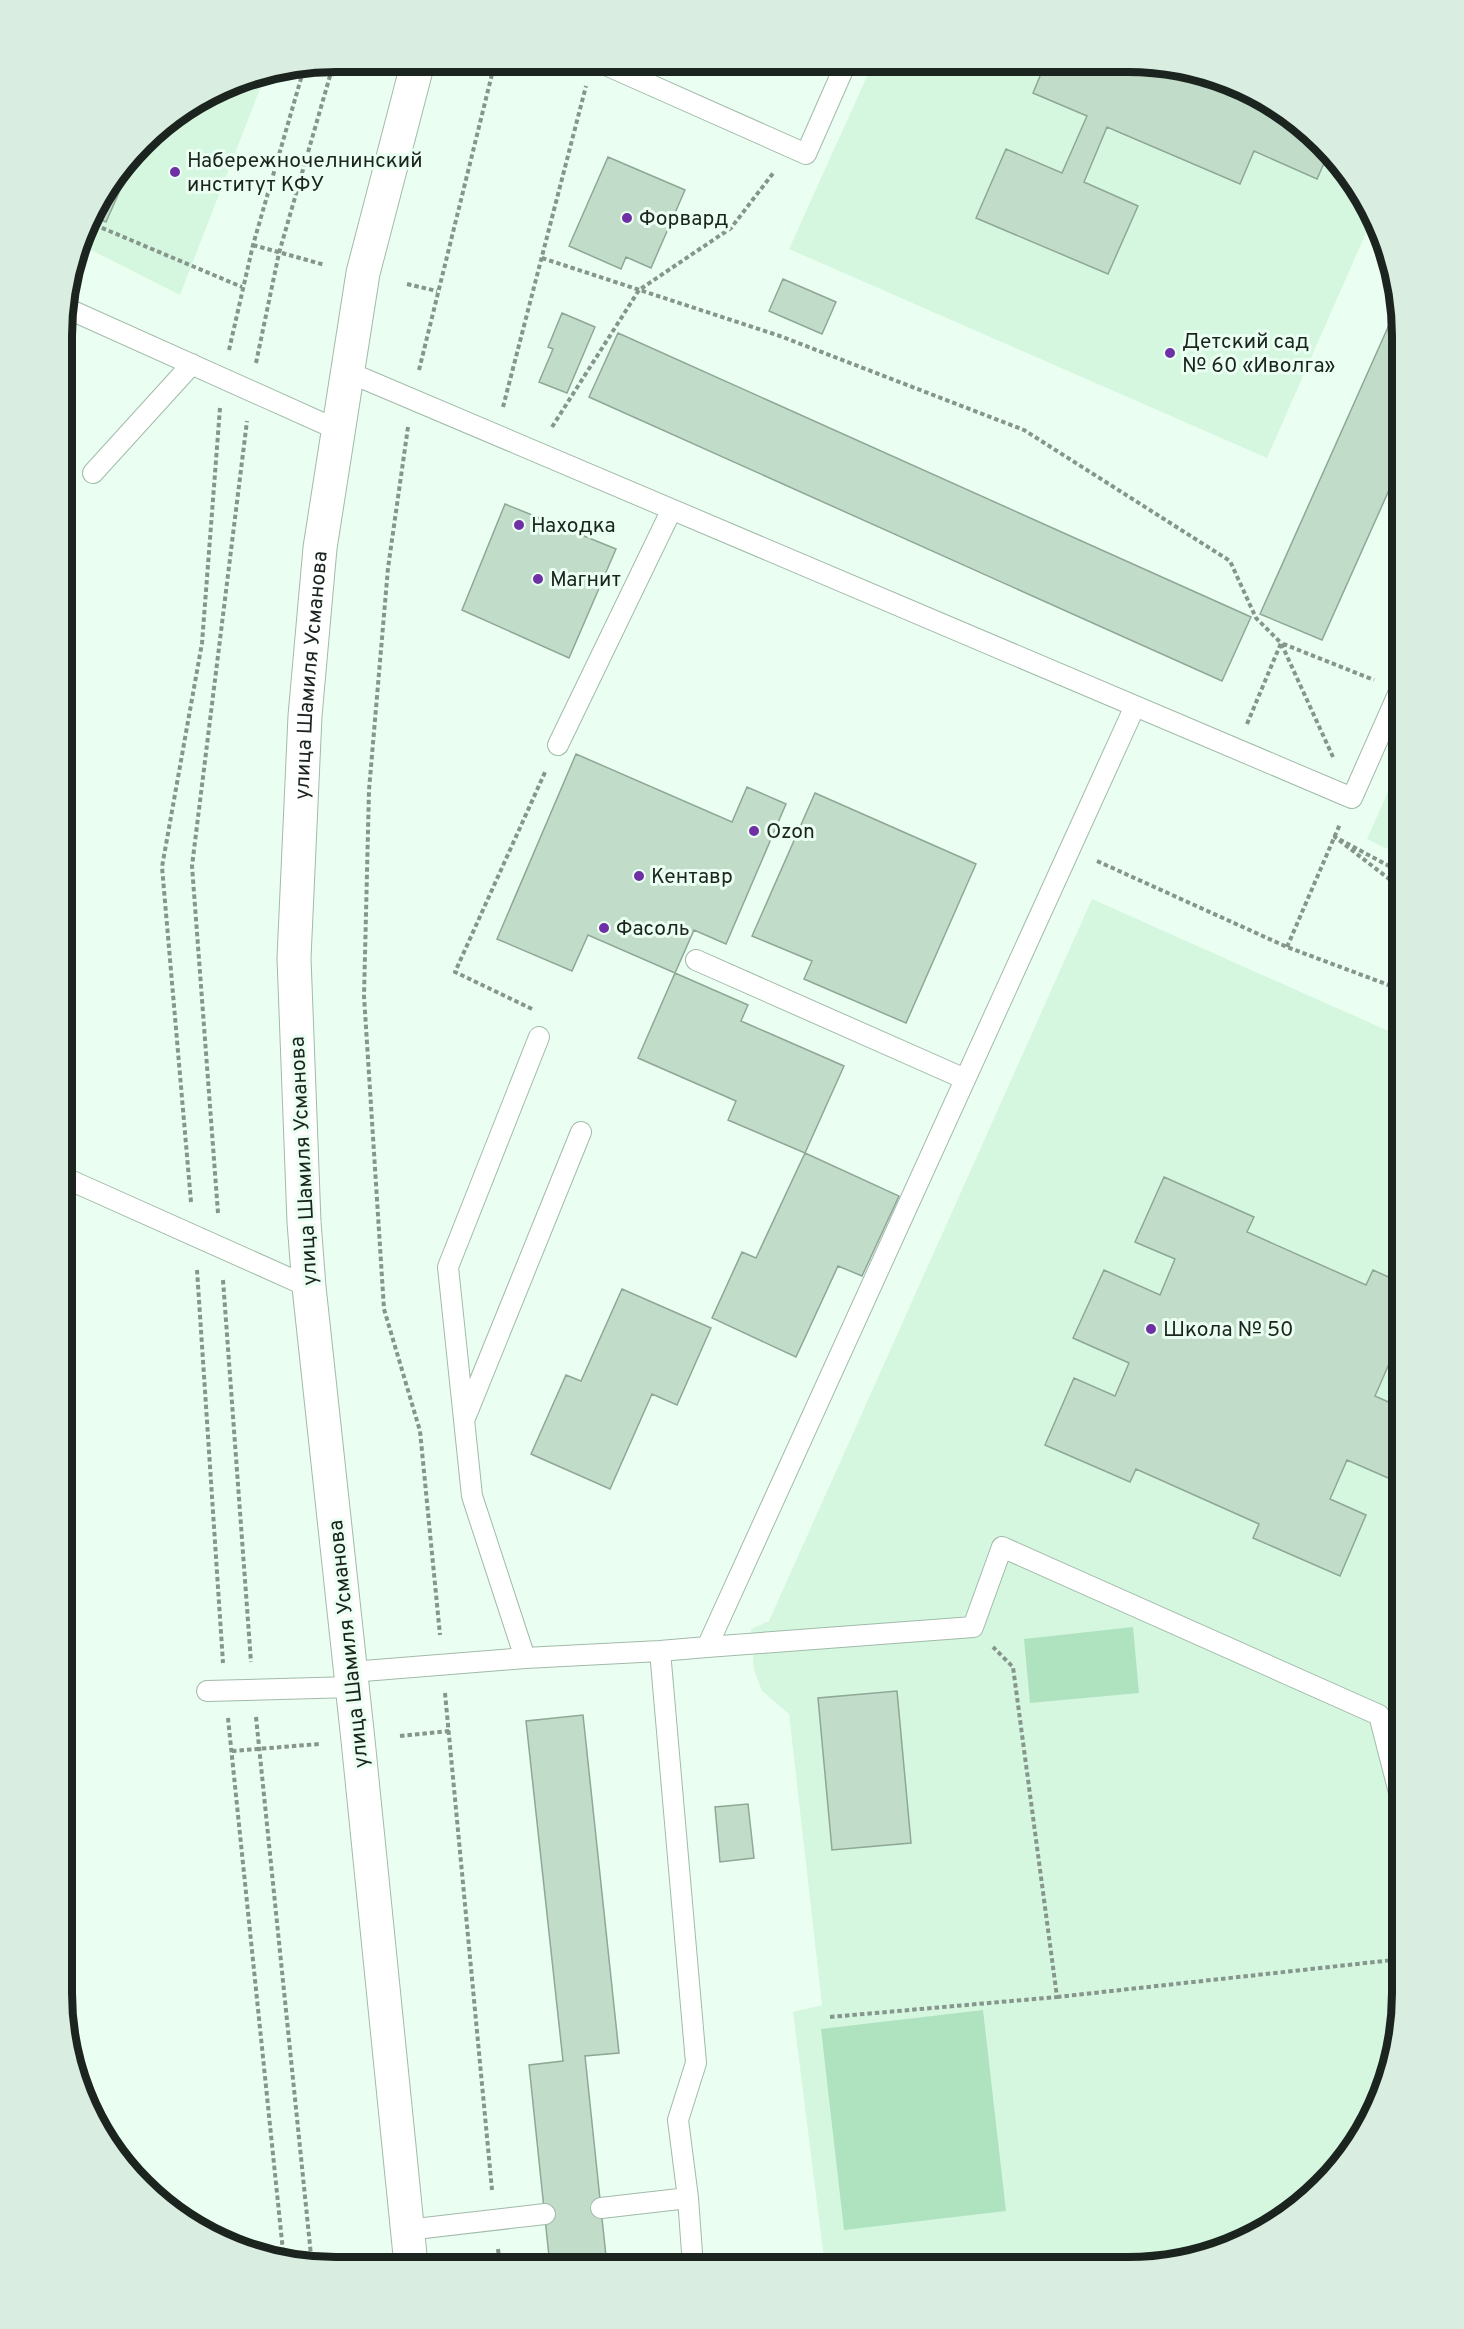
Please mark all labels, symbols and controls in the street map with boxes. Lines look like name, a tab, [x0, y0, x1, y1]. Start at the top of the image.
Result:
place label: Набережночелнинский институт КФУ	[187, 148, 423, 199]
marker: Набережночелнинский институт КФУ	[168, 165, 182, 179]
place label: Форвард	[639, 206, 728, 233]
marker: Форвард	[620, 211, 634, 225]
place label: Детский сад № 60 «Иволга»	[1182, 329, 1336, 380]
marker: Детский сад № 60 «Иволга»	[1163, 346, 1177, 360]
place label: Находка	[531, 513, 616, 540]
marker: Находка	[512, 518, 526, 532]
street label: улица Шамиля Усманова	[289, 550, 335, 800]
place label: Магнит	[550, 567, 621, 594]
marker: Магнит	[531, 572, 545, 586]
place label: Ozon	[766, 819, 815, 846]
marker: Ozon	[747, 824, 761, 838]
place label: Кентавр	[651, 864, 733, 891]
marker: Кентавр	[632, 869, 646, 883]
place label: Фасоль	[616, 916, 690, 943]
marker: Фасоль	[597, 921, 611, 935]
street label: улица Шамиля Усманова	[284, 1036, 325, 1286]
place label: Школа № 50	[1163, 1317, 1293, 1344]
marker: Школа № 50	[1144, 1322, 1158, 1336]
street label: улица Шамиля Усманова	[323, 1518, 376, 1769]

